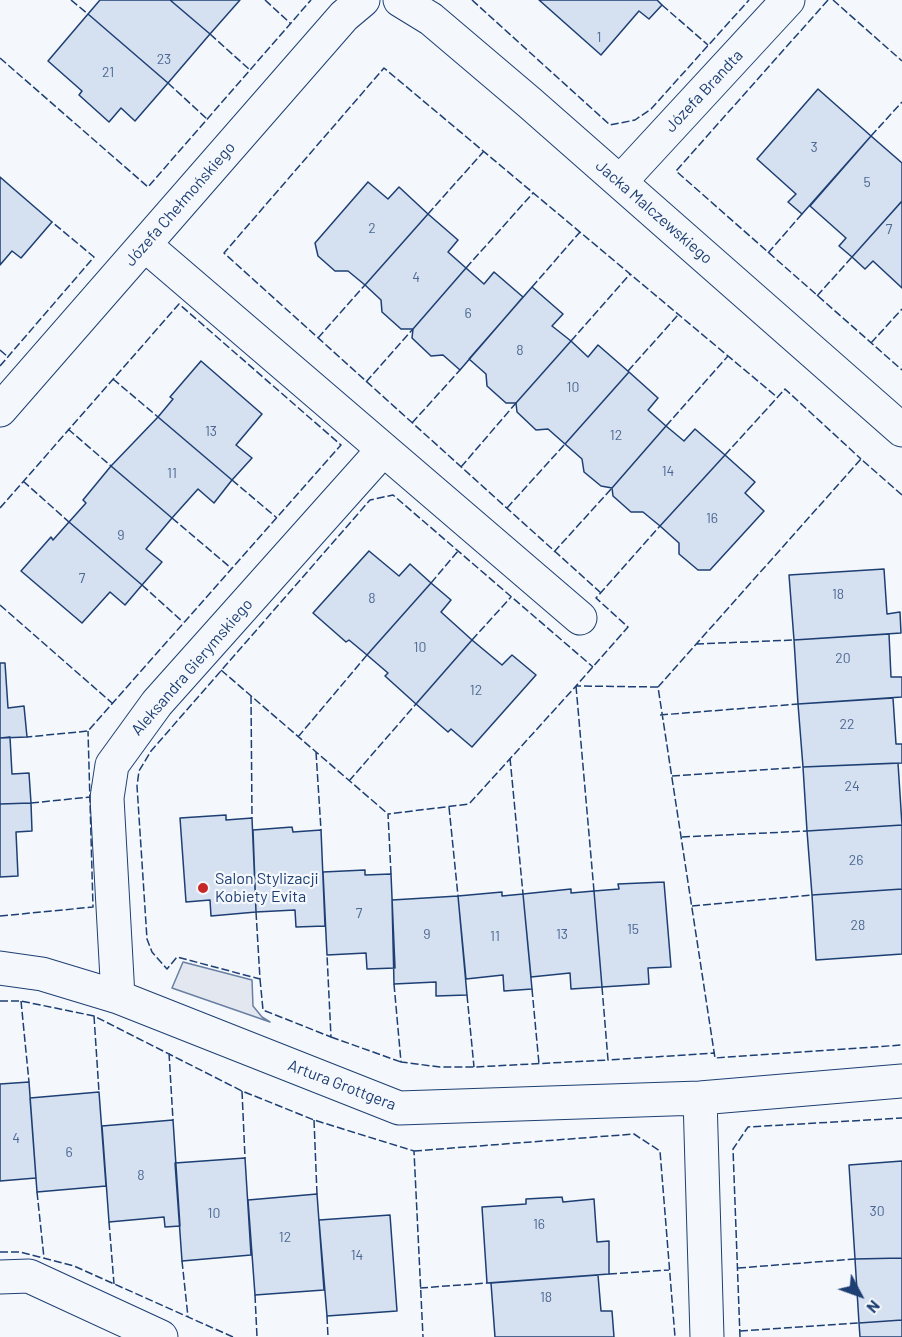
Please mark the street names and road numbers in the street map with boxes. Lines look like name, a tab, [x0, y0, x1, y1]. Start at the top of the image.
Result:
street label: Józefa Brandta	[661, 46, 747, 136]
street label: Józefa Chełmońskiego	[121, 138, 239, 270]
street label: Jacka Malczewskiego	[592, 156, 716, 268]
street label: Aleksandra Gierymskiego	[127, 595, 257, 739]
street label: Artura Grottgera	[285, 1056, 399, 1114]

